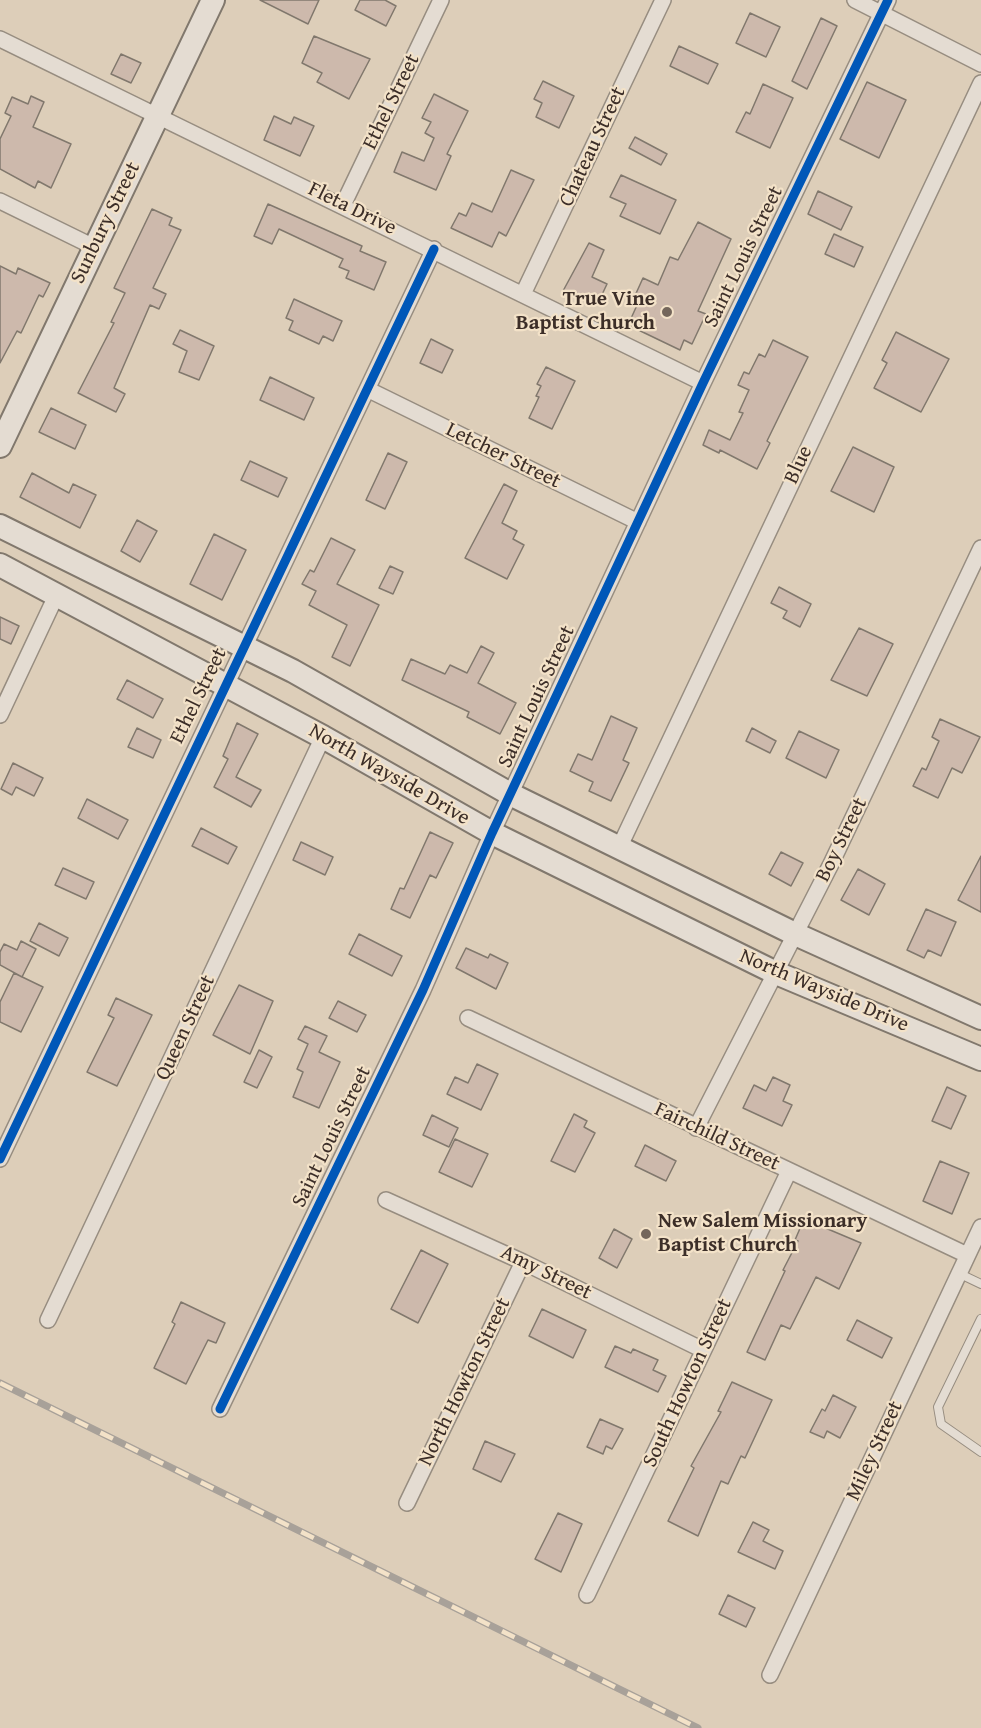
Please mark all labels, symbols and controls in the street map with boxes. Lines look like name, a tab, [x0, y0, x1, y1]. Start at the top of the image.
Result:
street label: Ethel Street	[358, 50, 426, 154]
street label: Chateau Street	[554, 83, 632, 211]
street label: Sunbury Street	[66, 158, 146, 288]
street label: Fleta Drive	[304, 177, 400, 241]
street label: Saint Louis Street	[699, 182, 789, 332]
place label: True Vine Baptist Church	[516, 287, 655, 337]
marker: True Vine Baptist Church	[660, 305, 674, 319]
street label: Letcher Street	[442, 417, 564, 495]
street label: Blue	[779, 442, 819, 488]
street label: Saint Louis Street	[493, 622, 581, 772]
street label: Ethel Street	[165, 644, 233, 748]
street label: North Wayside Drive	[304, 719, 474, 831]
street label: Boy Street	[811, 794, 873, 886]
street label: North Wayside Drive	[736, 944, 912, 1038]
street label: Queen Street	[151, 971, 221, 1085]
street label: Saint Louis Street	[287, 1062, 377, 1212]
street label: Fairchild Street	[650, 1097, 784, 1177]
place label: New Salem Missionary Baptist Church	[658, 1209, 867, 1259]
marker: New Salem Missionary Baptist Church	[639, 1227, 653, 1241]
street label: Amy Street	[496, 1240, 596, 1306]
street label: North Howton Street	[413, 1294, 517, 1470]
street label: South Howton Street	[638, 1295, 738, 1471]
street label: Miley Street	[841, 1397, 909, 1505]

